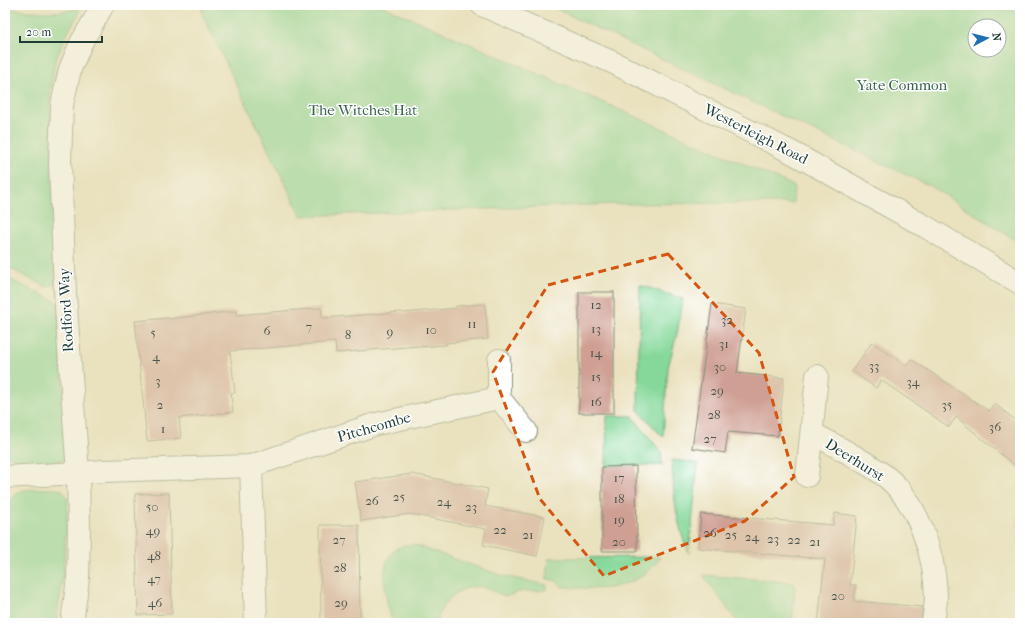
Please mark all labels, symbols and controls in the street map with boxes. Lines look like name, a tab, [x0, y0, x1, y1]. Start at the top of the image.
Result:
scale bar	[20, 18, 102, 44]
north arrow	[967, 18, 1007, 58]
text: 20 m	[26, 25, 51, 39]
text: N	[989, 32, 1003, 42]
park label: Yate Common	[856, 76, 948, 94]
street label: Westerleigh Road	[700, 100, 812, 168]
park label: The Witches Hat	[309, 101, 418, 119]
street label: Rodford Way	[55, 266, 77, 353]
house number: 12	[590, 297, 602, 312]
house number: 32	[721, 312, 733, 327]
house number: 11	[467, 316, 477, 331]
house number: 7	[306, 319, 312, 334]
house number: 13	[591, 321, 601, 336]
house number: 10	[425, 322, 437, 337]
house number: 6	[263, 323, 271, 338]
house number: 9	[387, 324, 394, 339]
house number: 5	[150, 325, 156, 340]
house number: 8	[345, 327, 351, 342]
house number: 31	[719, 336, 729, 351]
house number: 14	[590, 345, 602, 360]
house number: 4	[152, 349, 160, 364]
house number: 33	[869, 358, 879, 373]
house number: 30	[714, 359, 726, 374]
house number: 15	[591, 369, 601, 384]
house number: 3	[155, 373, 161, 388]
house number: 34	[906, 374, 920, 389]
house number: 29	[710, 383, 724, 398]
house number: 16	[590, 394, 603, 409]
house number: 2	[157, 397, 164, 412]
house number: 35	[942, 397, 953, 412]
house number: 28	[707, 407, 721, 422]
street label: Pitchcombe	[335, 408, 413, 446]
house number: 36	[989, 419, 1002, 434]
house number: 1	[161, 421, 165, 436]
house number: 27	[704, 431, 716, 446]
street label: Deerhurst	[822, 435, 889, 486]
house number: 17	[614, 470, 624, 485]
house number: 25	[393, 489, 406, 504]
house number: 18	[613, 491, 625, 506]
house number: 26	[365, 493, 380, 508]
house number: 24	[437, 494, 452, 509]
house number: 50	[146, 499, 158, 514]
house number: 23	[465, 499, 477, 514]
house number: 19	[613, 512, 625, 527]
house number: 22	[493, 522, 507, 537]
house number: 49	[146, 523, 160, 538]
house number: 26	[703, 525, 718, 540]
house number: 21	[522, 527, 534, 542]
house number: 25	[725, 527, 738, 542]
house number: 24	[745, 529, 760, 544]
house number: 23	[767, 531, 779, 546]
house number: 27	[333, 532, 345, 547]
house number: 22	[787, 532, 801, 547]
house number: 20	[612, 534, 626, 549]
house number: 21	[809, 534, 821, 549]
house number: 48	[147, 548, 161, 563]
house number: 28	[333, 560, 347, 575]
house number: 47	[147, 571, 161, 586]
house number: 20	[831, 588, 845, 603]
house number: 46	[148, 595, 163, 610]
house number: 29	[334, 595, 348, 610]

